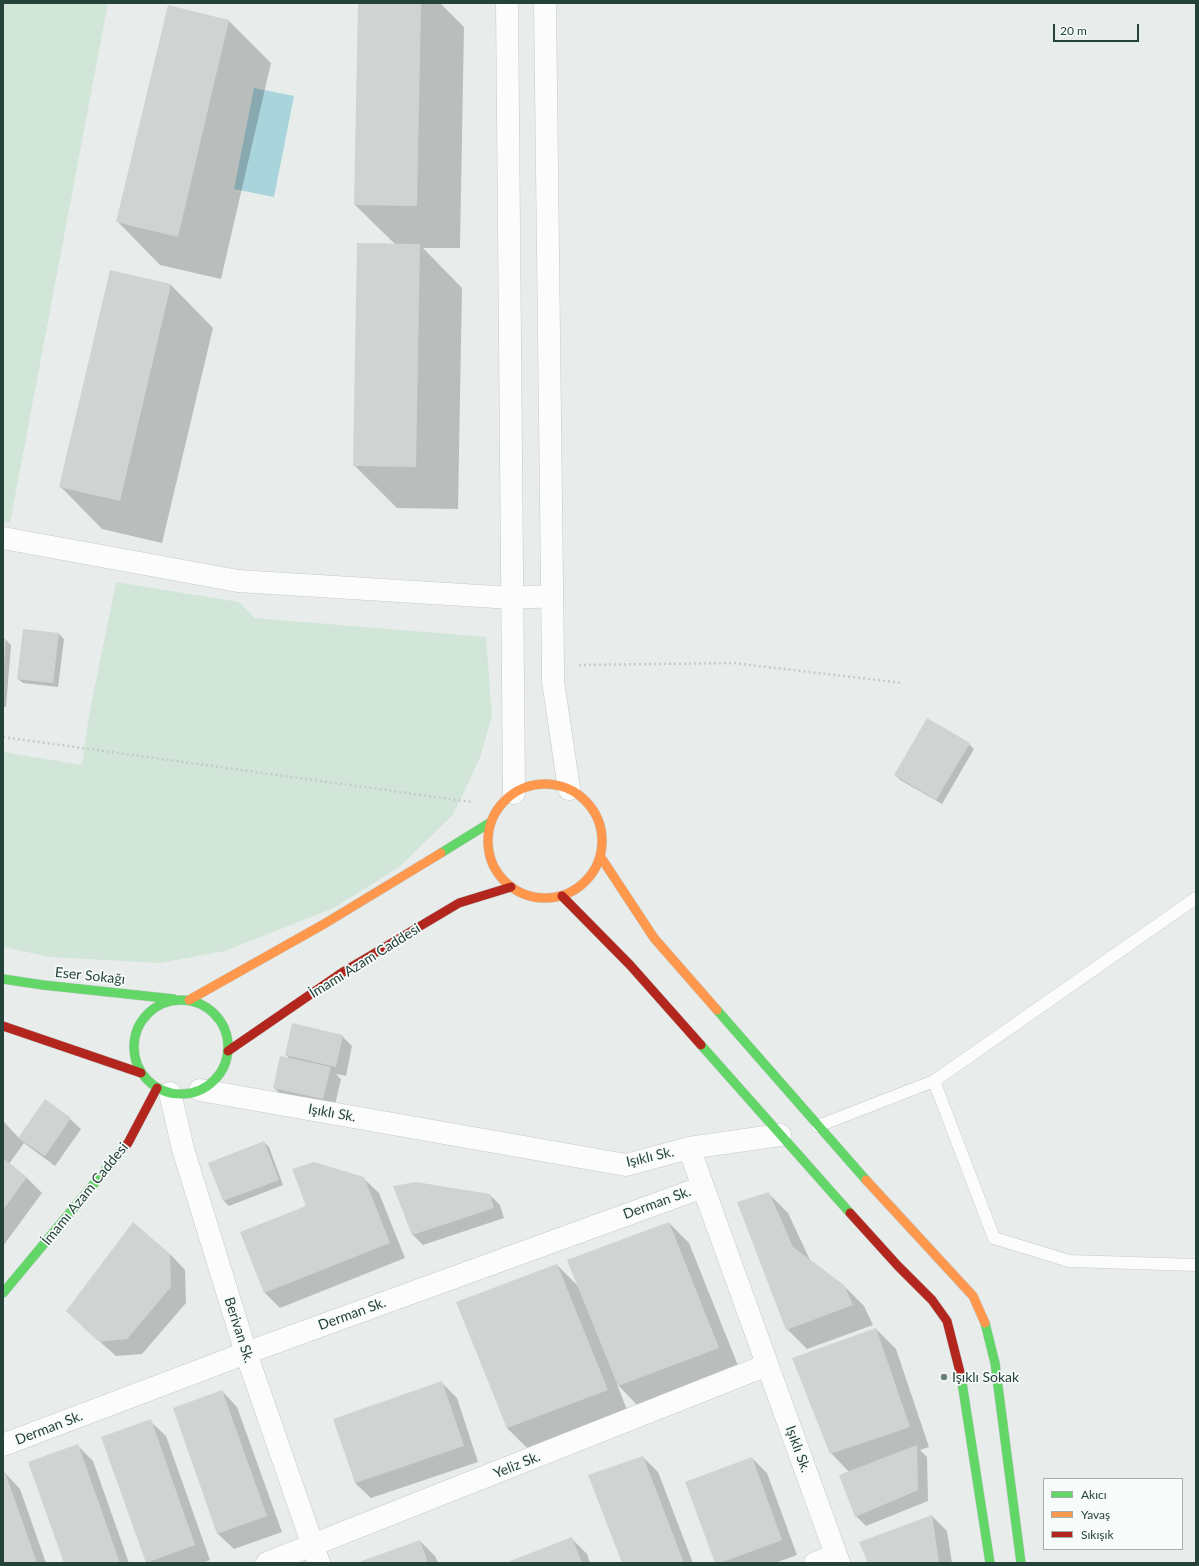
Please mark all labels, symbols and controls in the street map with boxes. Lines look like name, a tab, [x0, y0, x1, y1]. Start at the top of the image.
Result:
scale bar	[1055, 16, 1141, 42]
text: 20 m	[1060, 23, 1087, 38]
street label: İmamı Azam Caddesi	[307, 920, 423, 1002]
street label: Eser Sokağı	[54, 964, 126, 988]
street label: Işıklı Sk.	[307, 1101, 357, 1125]
street label: İmamı Azam Caddesi	[38, 1139, 132, 1249]
street label: Işıklı Sk.	[625, 1143, 675, 1171]
street label: Derman Sk.	[621, 1183, 693, 1223]
street label: Derman Sk.	[316, 1294, 388, 1334]
street label: Berivan Sk.	[220, 1295, 258, 1365]
place label: Işıklı Sokak	[952, 1369, 1019, 1385]
marker: Işıklı Sokak	[939, 1372, 949, 1382]
street label: Derman Sk.	[13, 1407, 85, 1449]
street label: Işıklı Sk.	[782, 1423, 814, 1475]
street label: Yeliz Sk.	[491, 1448, 543, 1482]
legend	[1043, 1478, 1183, 1550]
text: Akıcı	[1081, 1487, 1107, 1502]
text: Yavaş	[1081, 1507, 1110, 1522]
text: Sıkışık	[1081, 1527, 1114, 1542]

